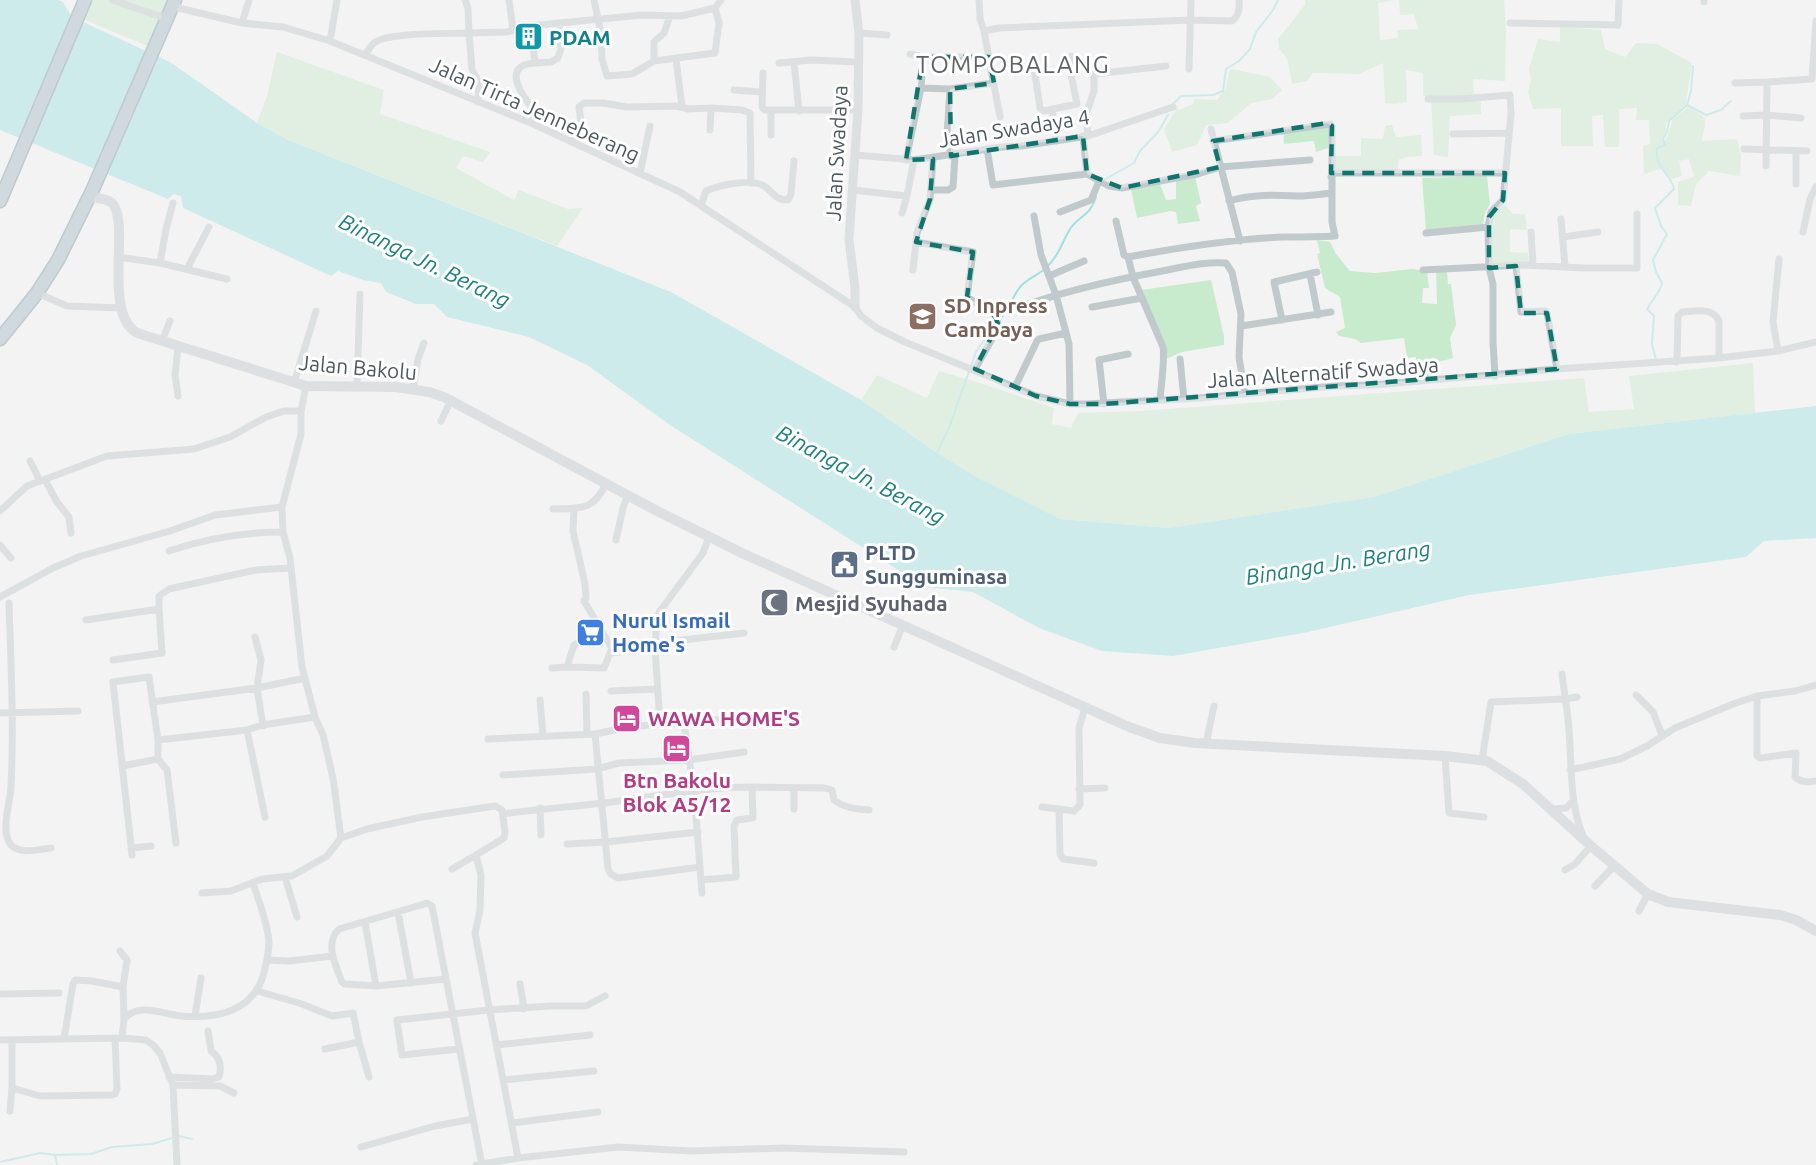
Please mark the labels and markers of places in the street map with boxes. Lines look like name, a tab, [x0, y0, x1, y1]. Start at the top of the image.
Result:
building icon: PDAM	[512, 21, 544, 53]
place label: PDAM	[549, 25, 611, 49]
place label: SD Inpress Cambaya	[944, 293, 1048, 341]
school or university icon: SD Inpress Cambaya	[907, 301, 939, 333]
place label: PLTD Sungguminasa	[865, 540, 1007, 588]
public building icon: PLTD Sungguminasa	[828, 548, 860, 580]
mosque icon: Mesjid Syuhada	[758, 587, 790, 619]
place label: Mesjid Syuhada	[795, 591, 948, 615]
place label: Nurul Ismail Home's	[612, 608, 730, 656]
supermarket icon: Nurul Ismail Home's	[575, 616, 607, 648]
hotel icon: WAWA HOME'S	[611, 702, 643, 734]
place label: WAWA HOME'S	[648, 706, 800, 730]
hotel icon: Btn Bakolu Blok A5/12	[661, 733, 693, 765]
place label: Btn Bakolu Blok A5/12	[623, 768, 731, 816]

